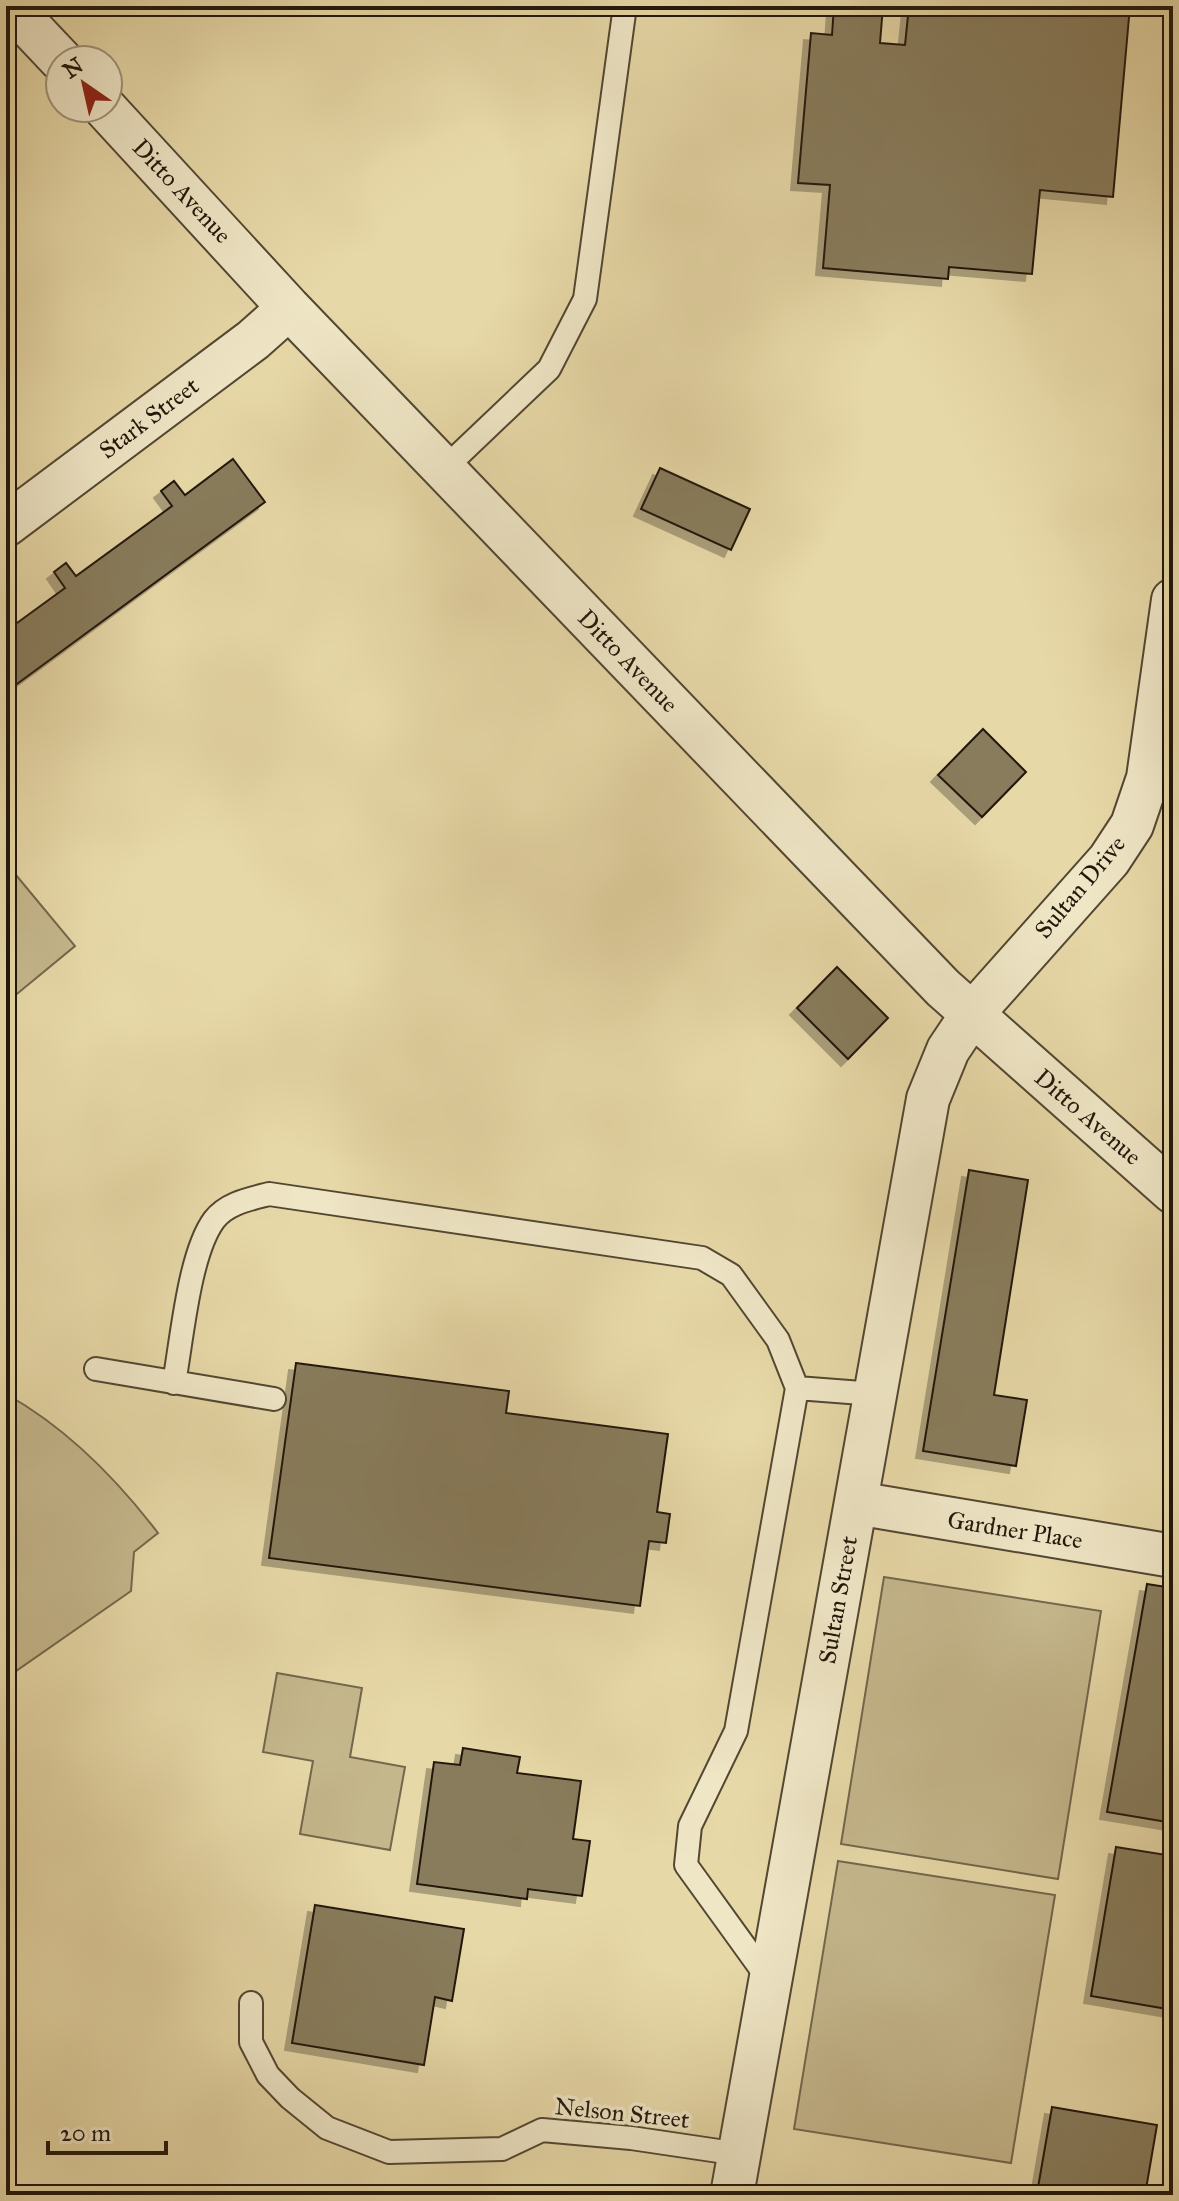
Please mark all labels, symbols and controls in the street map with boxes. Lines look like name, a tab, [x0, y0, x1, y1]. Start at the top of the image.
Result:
north arrow	[44, 44, 124, 124]
text: N	[58, 51, 89, 84]
street label: Ditto Avenue	[126, 133, 238, 249]
street label: Stark Street	[93, 370, 205, 465]
street label: Ditto Avenue	[571, 603, 685, 719]
street label: Sultan Drive	[1028, 829, 1132, 945]
street label: Ditto Avenue	[1028, 1062, 1148, 1172]
street label: Gardner Place	[945, 1505, 1085, 1555]
street label: Sultan Street	[812, 1533, 864, 1666]
street label: Nelson Street	[553, 2091, 691, 2135]
scale bar	[48, 2105, 166, 2155]
text: 20 m	[60, 2118, 111, 2148]

